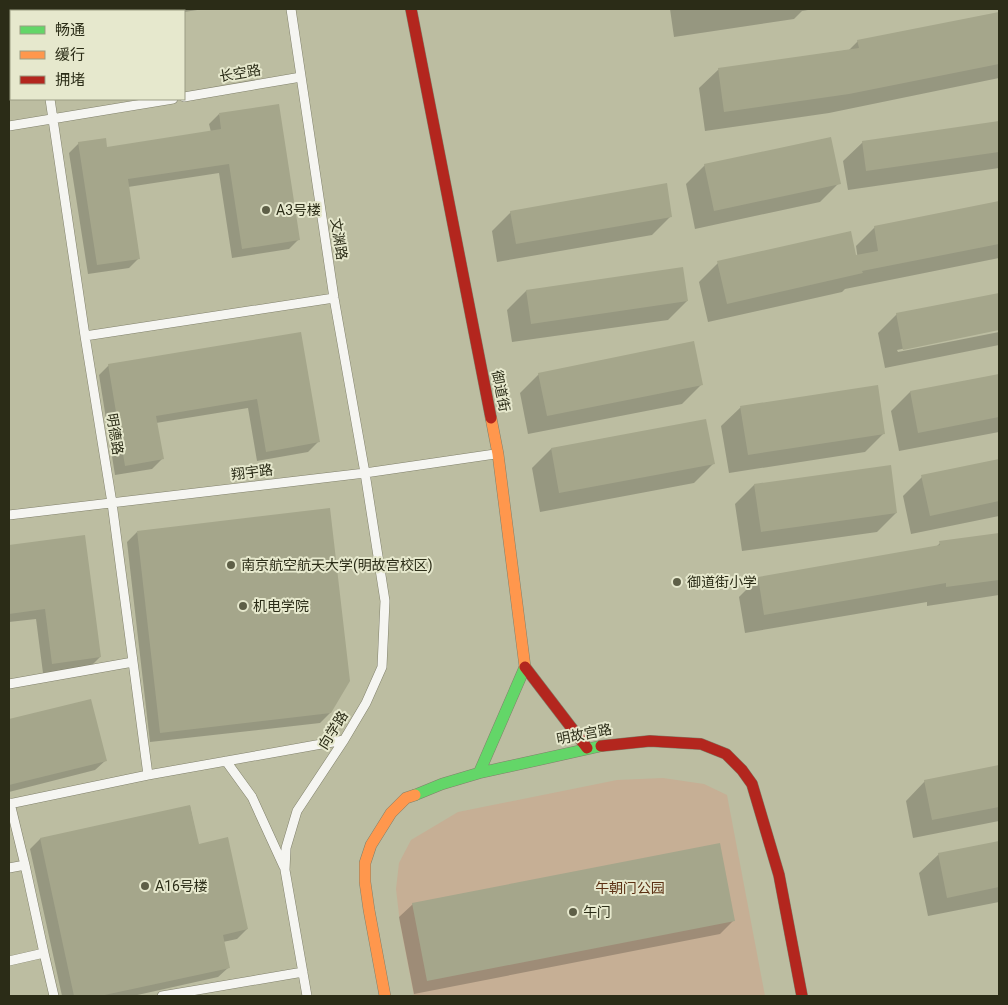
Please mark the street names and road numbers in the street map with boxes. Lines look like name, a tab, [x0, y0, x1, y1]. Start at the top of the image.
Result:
street label: 长空路	[218, 61, 262, 85]
street label: 文渊路	[328, 217, 350, 261]
street label: 御道街	[489, 369, 513, 413]
street label: 明德路	[104, 412, 126, 456]
street label: 翔宇路	[230, 462, 274, 482]
street label: 向学路	[315, 708, 351, 752]
street label: 明故宫路	[555, 721, 613, 747]

